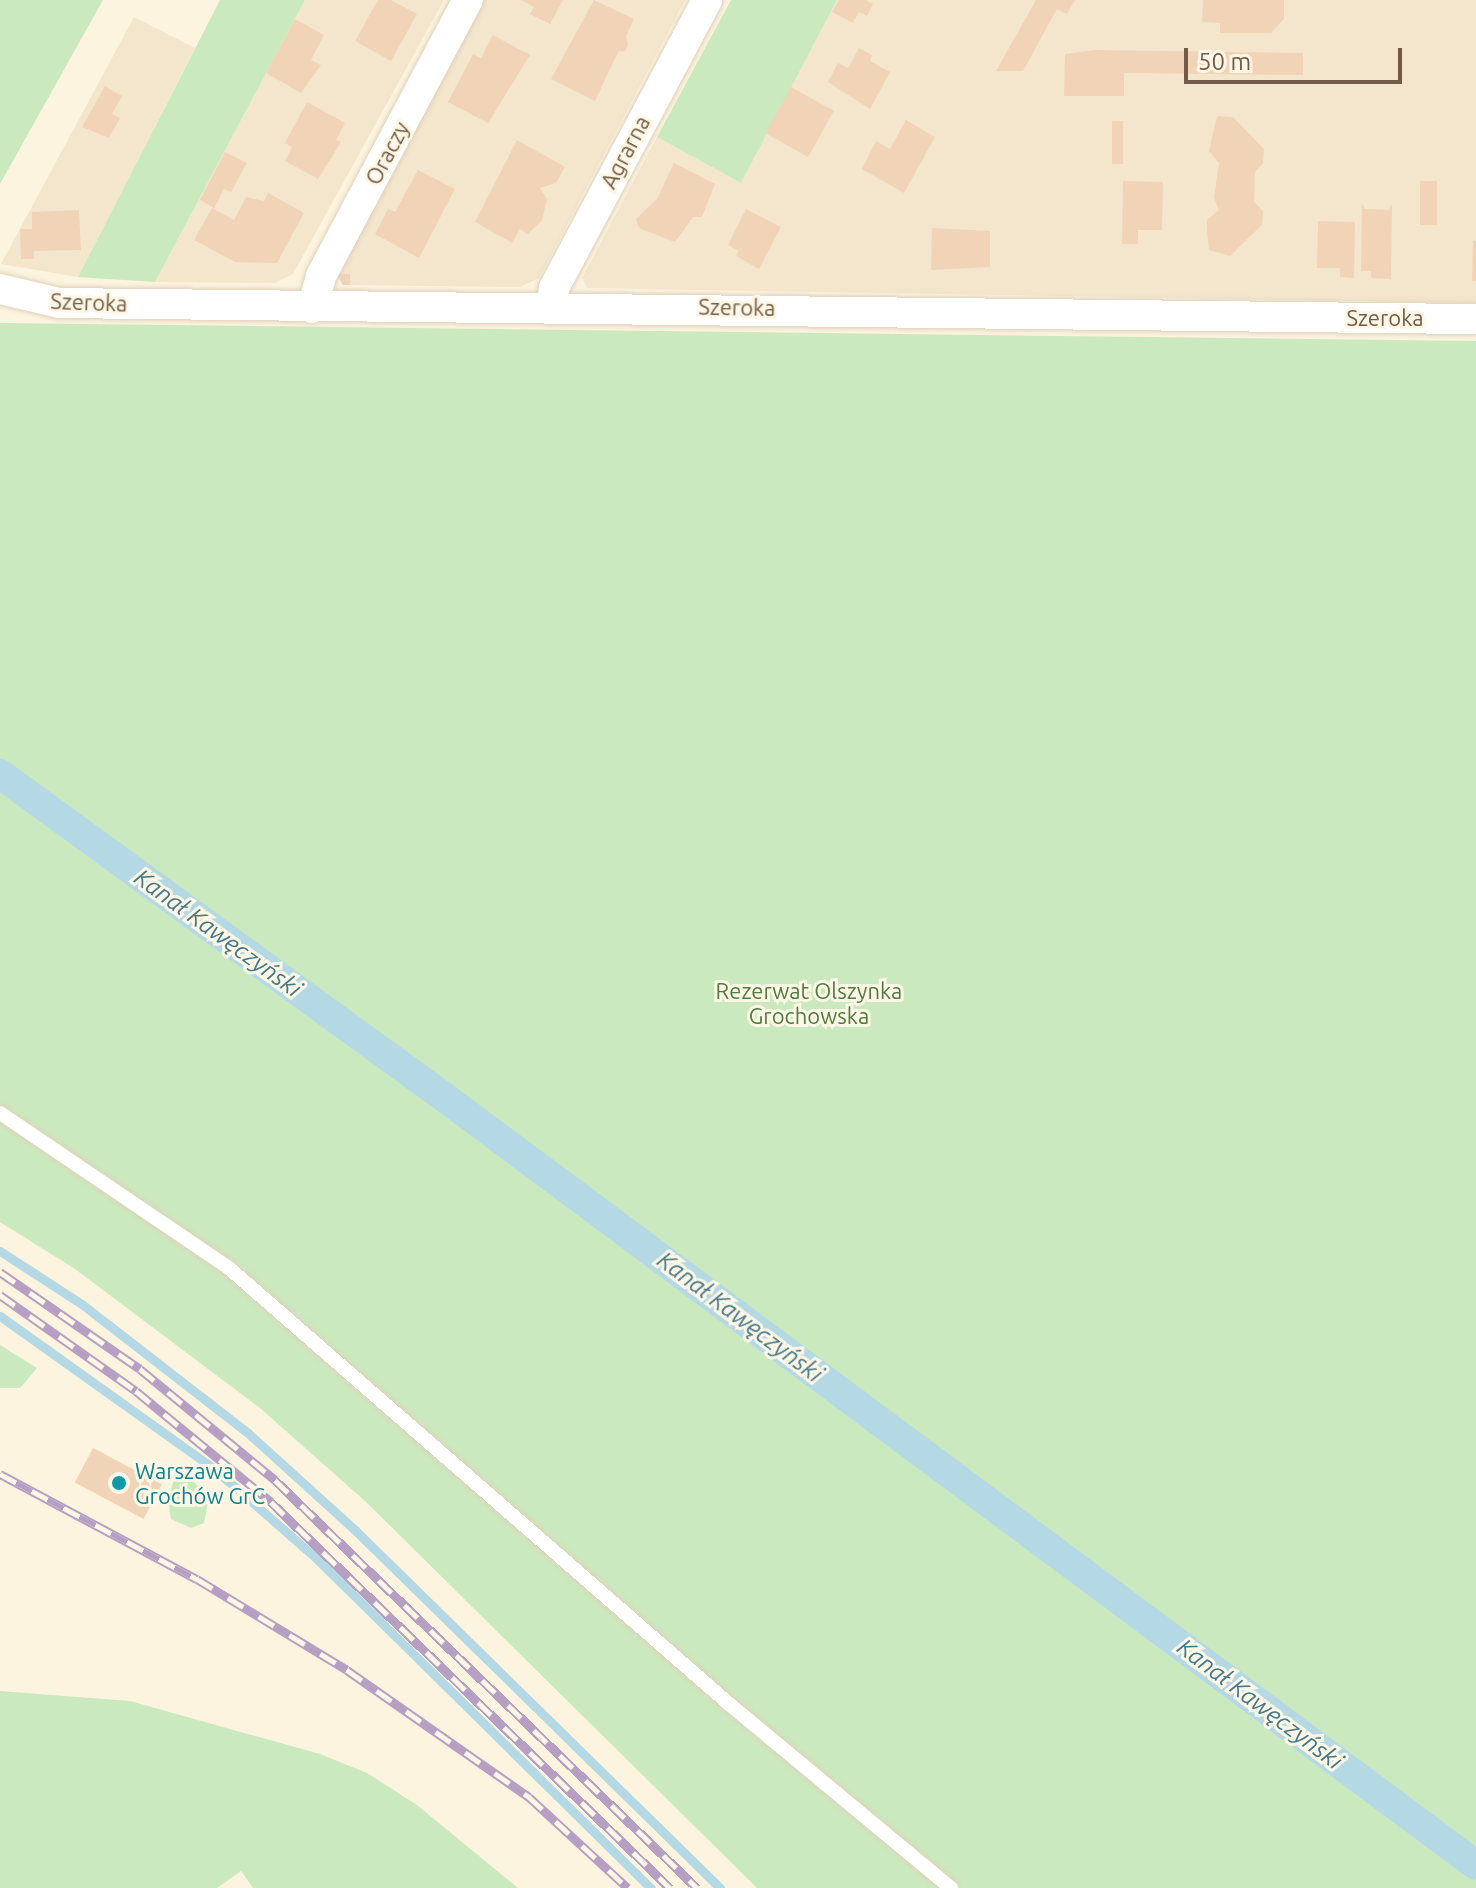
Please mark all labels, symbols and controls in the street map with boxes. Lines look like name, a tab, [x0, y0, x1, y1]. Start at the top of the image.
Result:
scale bar	[1188, 32, 1406, 82]
text: 50 m	[1198, 48, 1251, 75]
street label: Agrarna	[595, 111, 655, 193]
street label: Oraczy	[359, 117, 415, 189]
street label: Szeroka	[50, 287, 128, 317]
street label: Szeroka	[698, 293, 776, 321]
street label: Szeroka	[1346, 305, 1424, 331]
water label: Kanał Kawęczyński	[129, 863, 307, 1003]
park label: Rezerwat Olszynka Grochowska	[716, 977, 902, 1028]
water label: Kanał Kawęczyński	[652, 1245, 828, 1389]
place label: Warszawa Grochów GrC	[135, 1457, 265, 1508]
marker: Warszawa Grochów GrC	[110, 1474, 128, 1492]
water label: Kanał Kawęczyński	[1172, 1632, 1348, 1776]

